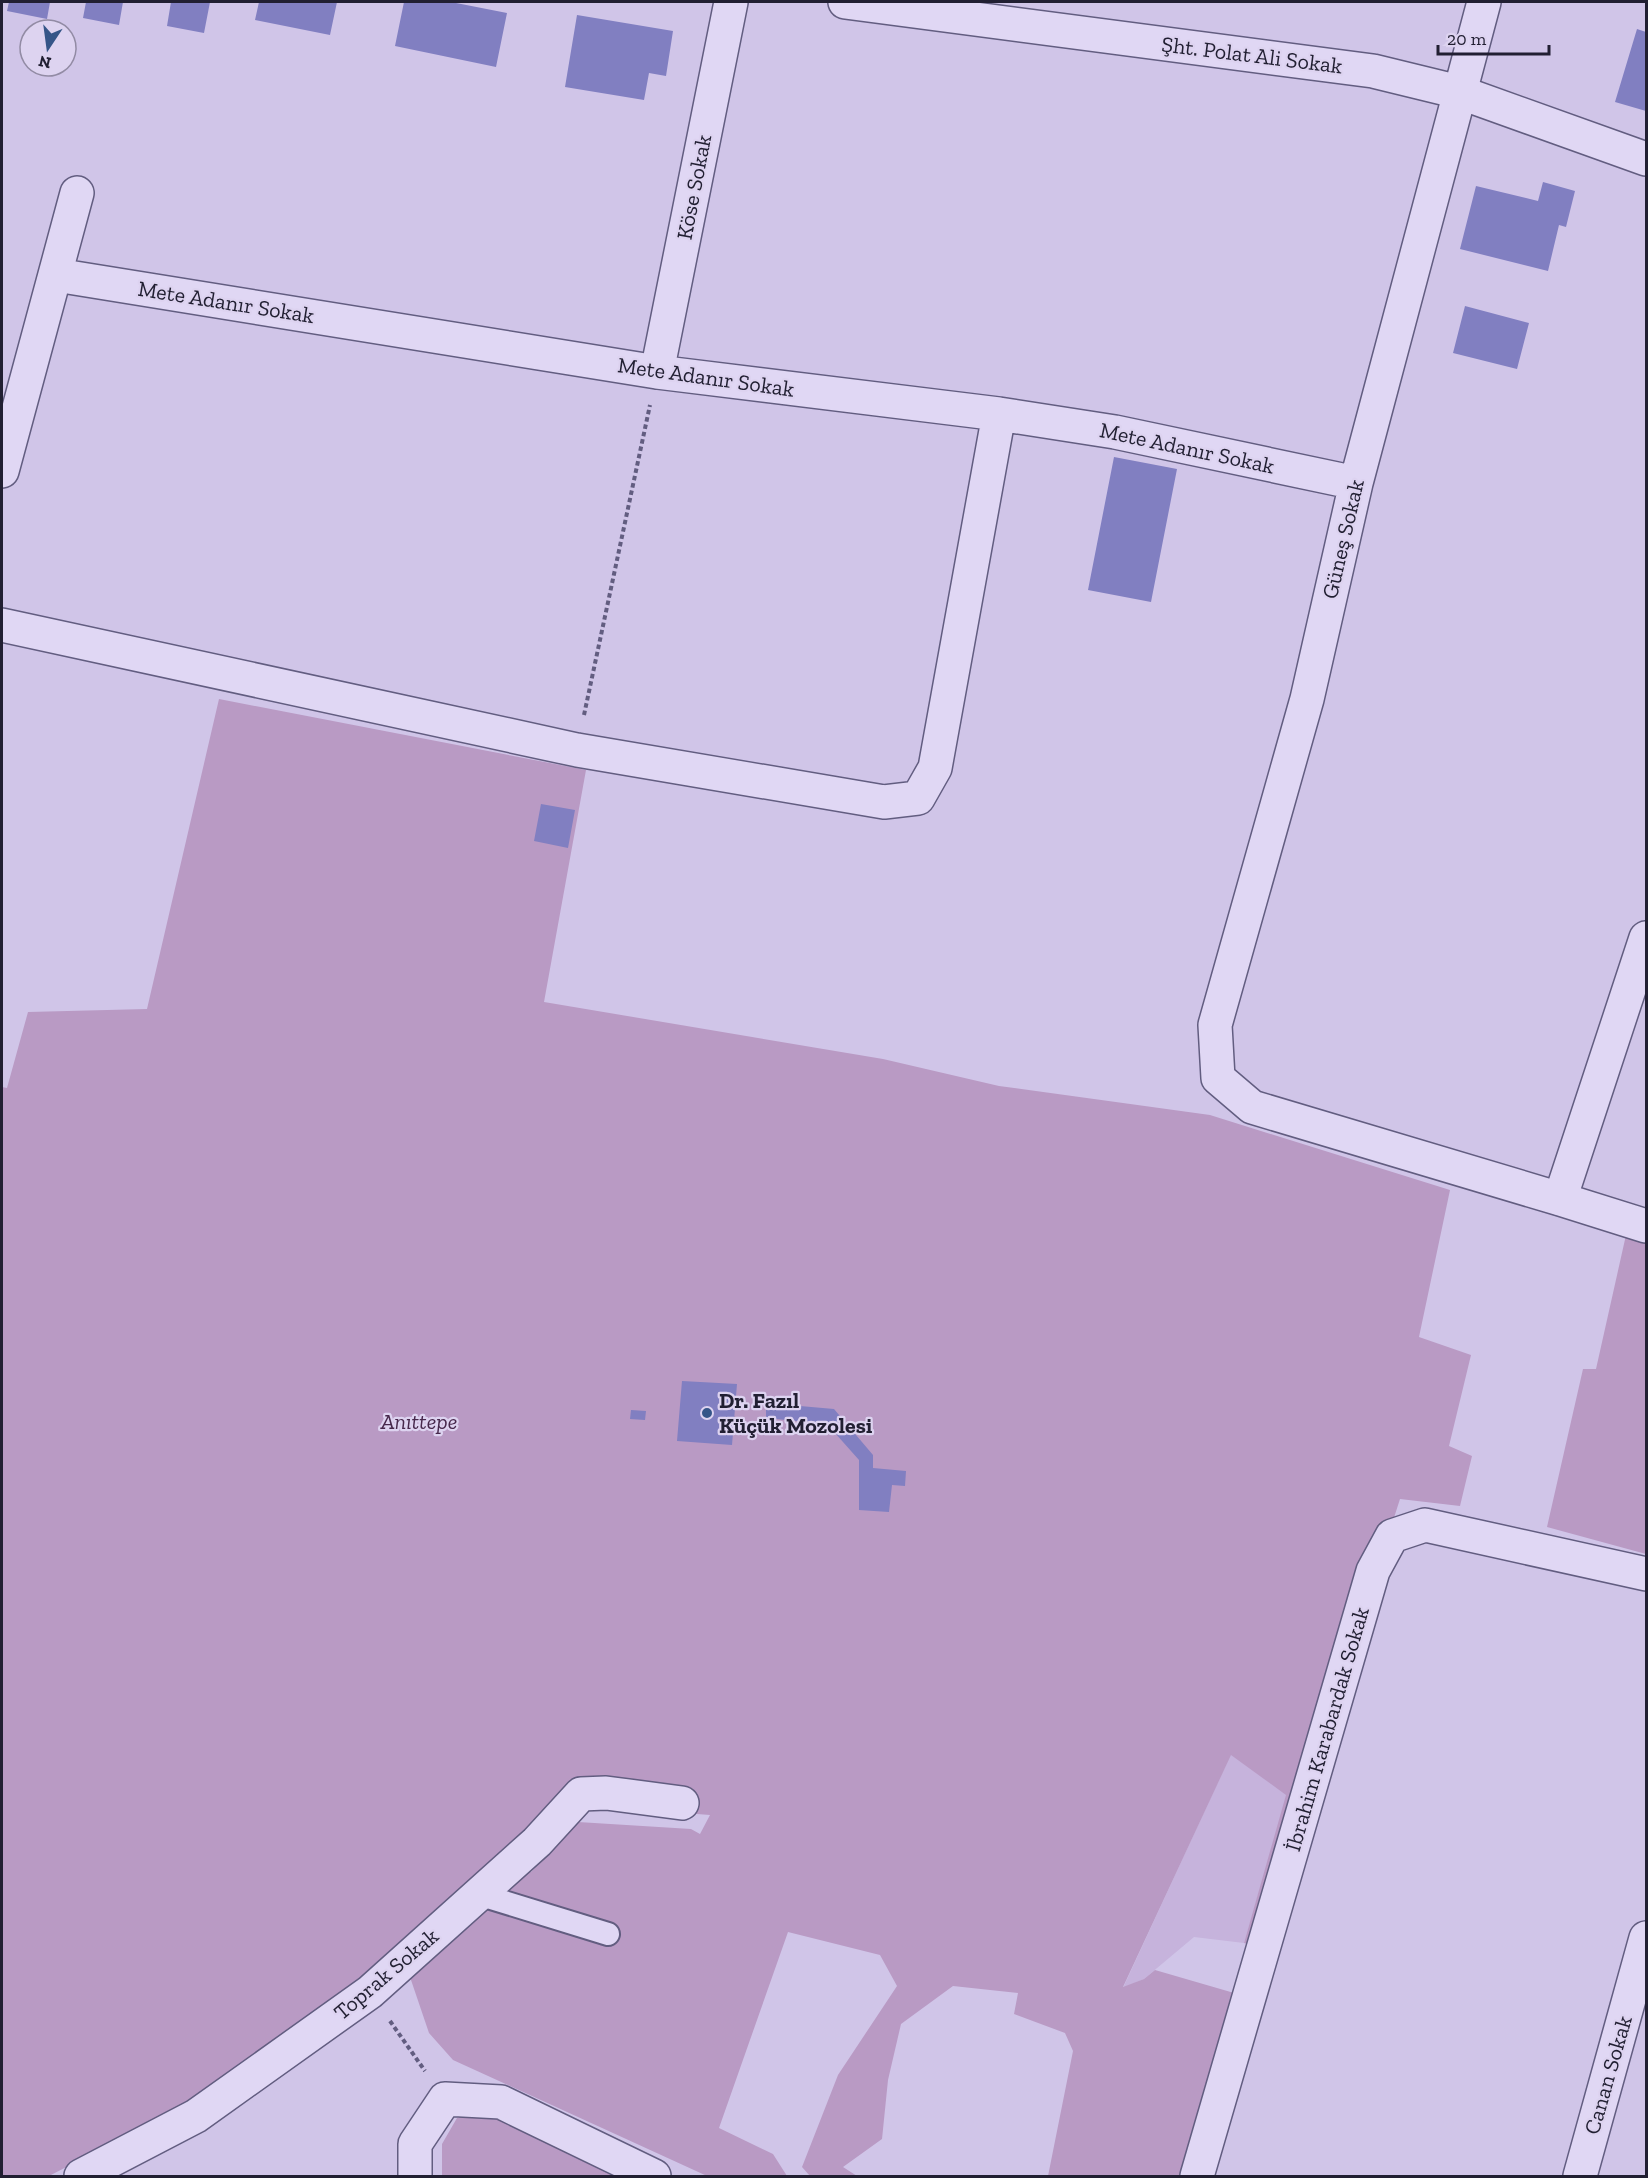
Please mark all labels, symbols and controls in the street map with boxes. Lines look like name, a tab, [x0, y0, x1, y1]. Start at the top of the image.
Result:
north arrow	[18, 18, 78, 78]
scale bar	[1438, 18, 1549, 56]
text: 20 m	[1447, 28, 1487, 50]
street label: Şht. Polat Ali Sokak	[1160, 31, 1345, 80]
text: N	[37, 52, 53, 73]
street label: Köse Sokak	[671, 132, 718, 242]
street label: Mete Adanır Sokak	[136, 275, 317, 329]
street label: Mete Adanır Sokak	[616, 351, 797, 403]
street label: Mete Adanır Sokak	[1097, 416, 1277, 480]
street label: Güneş Sokak	[1316, 476, 1370, 601]
place label: Dr. Fazıl Küçük Mozolesi	[719, 1387, 873, 1439]
marker: Dr. Fazıl Küçük Mozolesi	[700, 1406, 714, 1420]
park label: Anıttepe	[380, 1408, 457, 1435]
street label: İbrahim Karabardak Sokak	[1279, 1603, 1375, 1854]
street label: Toprak Sokak	[328, 1922, 444, 2026]
street label: Canan Sokak	[1578, 2012, 1638, 2137]

